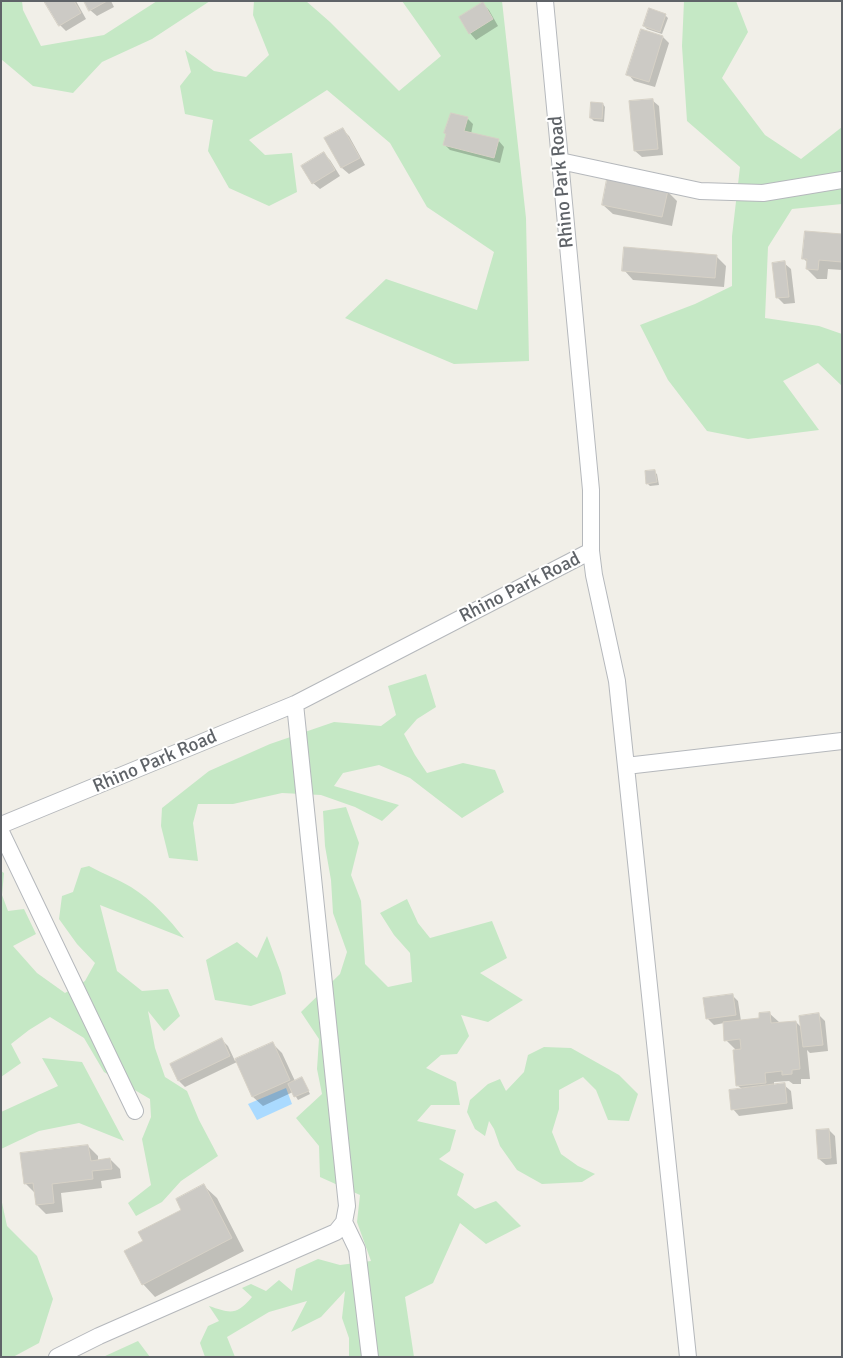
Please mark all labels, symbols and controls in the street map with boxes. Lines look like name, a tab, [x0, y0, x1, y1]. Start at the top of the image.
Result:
street label: Rhino Park Road	[545, 115, 579, 249]
street label: Rhino Park Road	[456, 548, 584, 628]
street label: Rhino Park Road	[89, 726, 221, 798]

